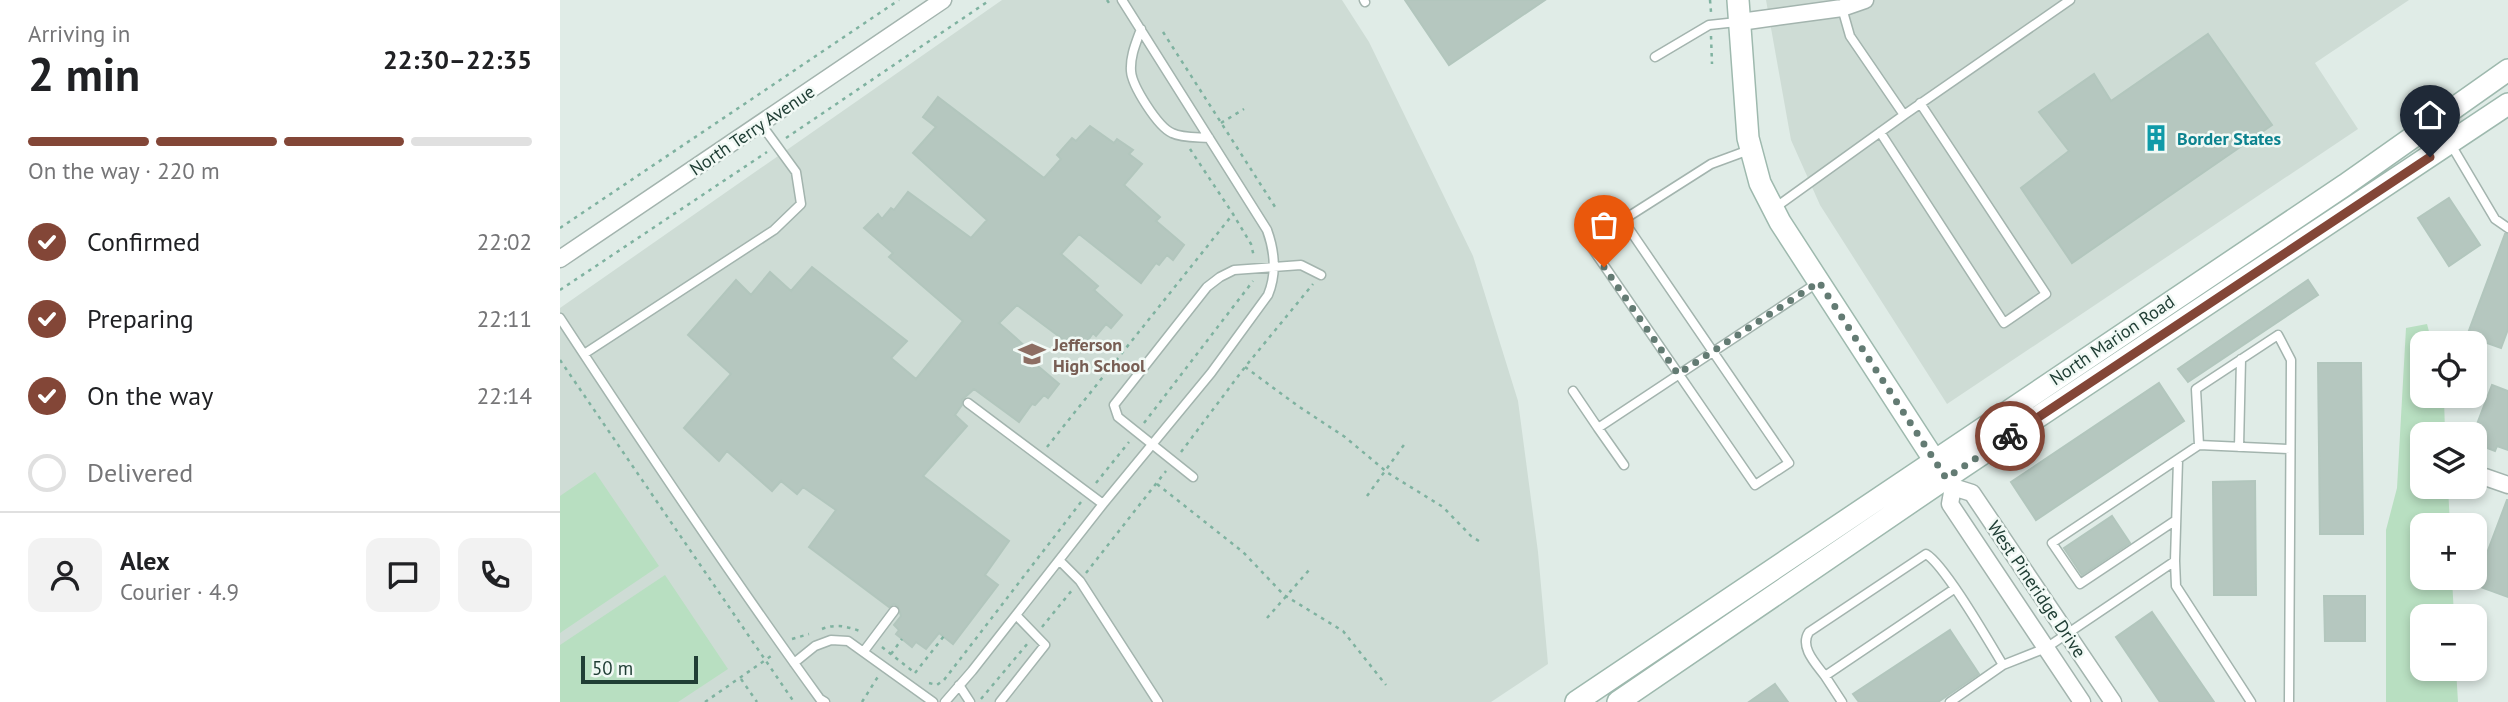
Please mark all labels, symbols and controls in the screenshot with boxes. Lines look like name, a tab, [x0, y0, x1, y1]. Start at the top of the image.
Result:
text: Arriving in	[28, 19, 130, 48]
text: 22:30–22:35	[383, 43, 532, 76]
text: 2 min	[28, 44, 140, 104]
street label: North Terry Avenue	[685, 80, 819, 180]
pin	[2400, 85, 2460, 157]
icon: home	[2411, 96, 2449, 134]
building icon: Border States	[2141, 123, 2171, 153]
place label: Border States	[2177, 127, 2281, 150]
text: On the way · 220 m	[28, 156, 220, 185]
pin	[1574, 195, 1634, 267]
icon: bag	[1585, 206, 1623, 244]
icon: check	[28, 223, 66, 261]
text: Confirmed	[87, 225, 200, 258]
text: 22:02	[477, 227, 532, 256]
street label: North Marion Road	[2045, 290, 2179, 390]
icon: check	[28, 300, 66, 338]
text: Preparing	[87, 302, 194, 335]
text: 22:11	[477, 304, 532, 333]
map controls	[2410, 331, 2487, 681]
button: locate	[2410, 331, 2487, 408]
place label: Jefferson High School	[1052, 333, 1146, 377]
school or university icon: Jefferson High School	[1017, 339, 1047, 369]
icon: check	[28, 377, 66, 415]
text: On the way	[87, 379, 213, 412]
text: 22:14	[477, 381, 532, 410]
courier	[1975, 401, 2045, 471]
icon: bike	[1991, 417, 2029, 455]
button: layers	[2410, 422, 2487, 499]
text: Delivered	[87, 456, 193, 489]
button: +	[2410, 513, 2487, 590]
street label: West Pineridge Drive	[1983, 516, 2091, 662]
button: person	[28, 538, 102, 612]
button: chat	[366, 538, 440, 612]
button: phone	[458, 538, 532, 612]
text: Alex	[120, 544, 170, 577]
text: Courier · 4.9	[120, 577, 239, 606]
button: −	[2410, 604, 2487, 681]
scale bar	[581, 653, 698, 685]
text: 50 m	[592, 656, 633, 680]

